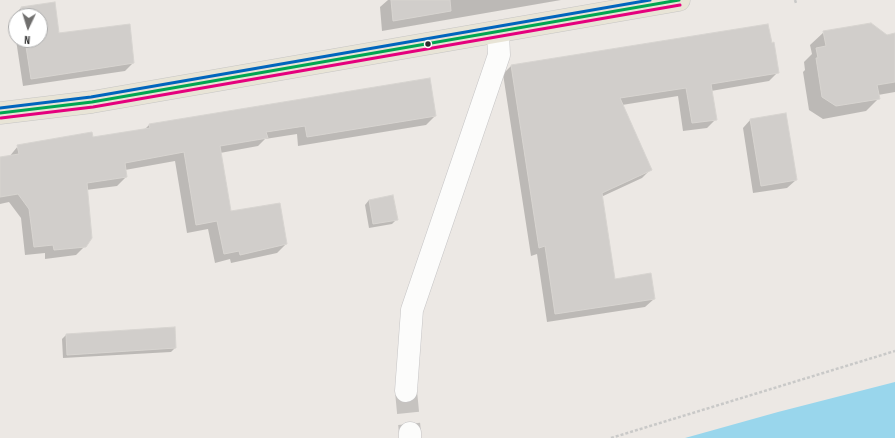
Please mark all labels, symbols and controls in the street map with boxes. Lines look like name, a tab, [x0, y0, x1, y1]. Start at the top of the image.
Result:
north arrow	[8, 8, 48, 48]
text: N	[24, 33, 31, 46]
unlabelled marker	[423, 39, 433, 49]

